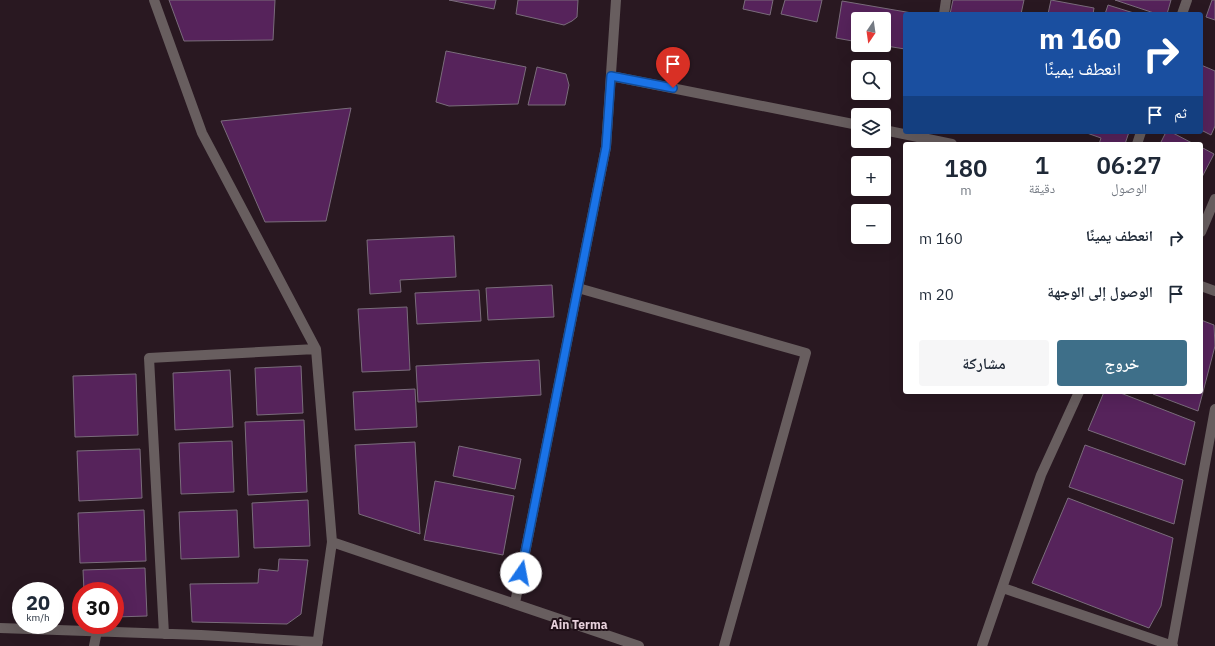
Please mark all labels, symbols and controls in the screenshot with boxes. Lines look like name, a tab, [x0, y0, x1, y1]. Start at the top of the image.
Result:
north arrow	[851, 12, 891, 52]
map controls	[851, 12, 891, 244]
text: 160 m	[1039, 20, 1121, 57]
icon: right	[1135, 28, 1187, 80]
pin	[656, 47, 690, 88]
icon: arrive	[662, 53, 684, 75]
text: انعطف يمينًا	[1044, 57, 1121, 80]
button: search	[851, 60, 891, 100]
text: ثم	[1174, 103, 1187, 122]
icon: arrive	[1144, 104, 1166, 126]
button: layers	[851, 108, 891, 148]
text: 1	[1035, 149, 1049, 181]
text: 06:27	[1096, 149, 1162, 181]
text: 180	[944, 152, 988, 184]
button: +	[851, 156, 891, 196]
text: دقيقة	[1029, 180, 1055, 197]
text: الوصول	[1111, 180, 1147, 197]
text: m	[960, 182, 972, 199]
button: −	[851, 204, 891, 244]
text: انعطف يمينًا	[1086, 226, 1153, 245]
icon: right	[1165, 227, 1187, 249]
text: 160 m	[919, 229, 963, 248]
text: الوصول إلى الوجهة	[1047, 282, 1153, 301]
icon: arrive	[1165, 283, 1187, 305]
text: 20 m	[919, 285, 954, 304]
button: مشاركة	[919, 340, 1049, 386]
button: خروج	[1057, 340, 1187, 386]
position arrow	[500, 552, 542, 594]
speed limit sign: 30	[72, 582, 124, 634]
text: 20	[26, 589, 50, 616]
text: km/h	[26, 611, 50, 624]
district label: Ain Terma	[550, 617, 608, 632]

